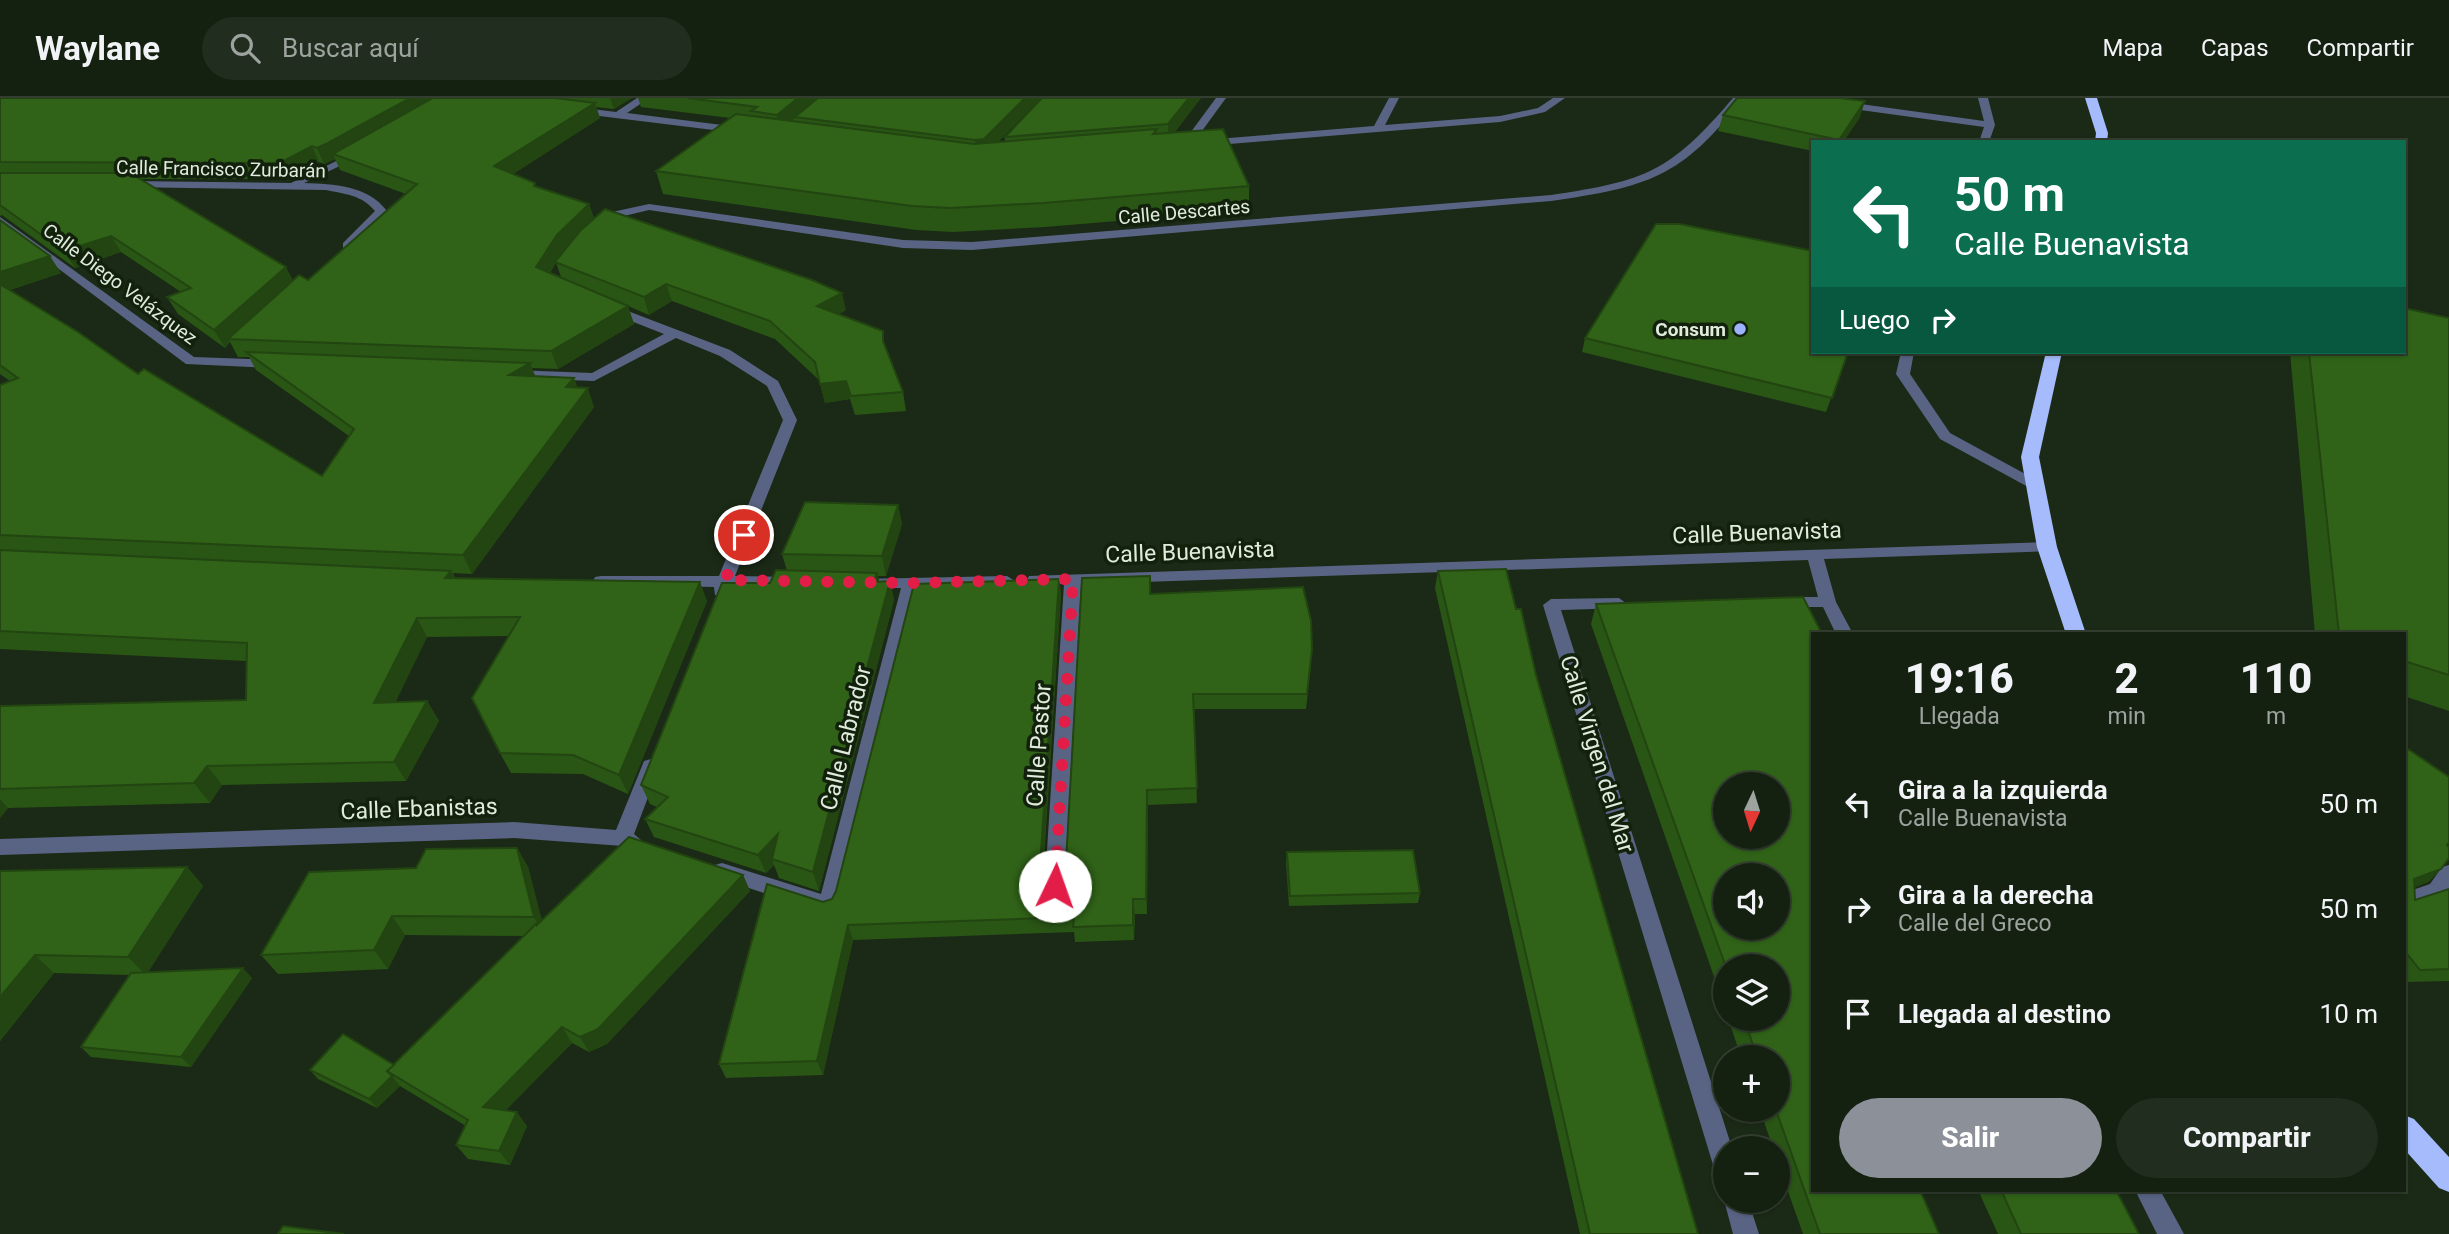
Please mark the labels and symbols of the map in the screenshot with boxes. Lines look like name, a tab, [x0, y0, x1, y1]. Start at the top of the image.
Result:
street label: Calle Francisco Zurbarán	[116, 156, 326, 182]
street label: Calle Descartes	[1117, 195, 1251, 229]
street label: Calle Diego Velázquez	[38, 219, 202, 349]
place label: Consum	[1655, 318, 1726, 341]
marker: Consum	[1732, 321, 1748, 337]
pin	[714, 505, 774, 565]
street label: Calle Buenavista	[1672, 517, 1842, 549]
street label: Calle Buenavista	[1105, 536, 1275, 568]
street label: Calle Virgen del Mar	[1554, 652, 1640, 856]
street label: Calle Labrador	[815, 663, 877, 813]
street label: Calle Pastor	[1021, 682, 1057, 808]
north arrow	[1713, 772, 1790, 849]
street label: Calle Ebanistas	[340, 793, 498, 825]
position arrow	[1018, 849, 1092, 923]

